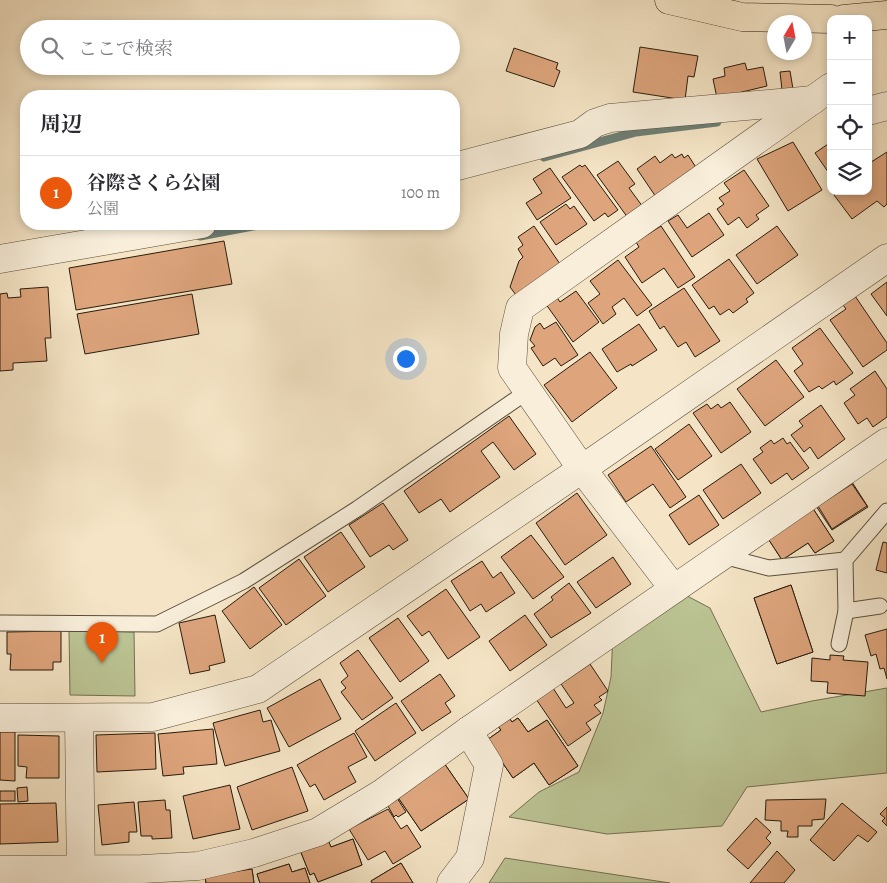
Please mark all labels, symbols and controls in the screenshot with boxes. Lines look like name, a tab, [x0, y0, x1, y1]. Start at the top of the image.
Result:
north arrow	[767, 15, 812, 60]
map controls	[827, 15, 872, 195]
button: +	[827, 15, 872, 60]
search box	[20, 20, 460, 75]
icon: search	[38, 34, 66, 62]
text: ここで検索	[78, 36, 173, 62]
button: −	[827, 60, 872, 105]
button: locate	[827, 105, 872, 150]
text: 周辺	[40, 110, 82, 138]
button: layers	[827, 150, 872, 195]
text: 谷際さくら公園	[87, 170, 220, 196]
text: 1	[53, 182, 59, 204]
text: 100 m	[401, 182, 440, 204]
text: 公園	[87, 198, 119, 220]
your location	[393, 346, 419, 372]
pin: 1	[86, 622, 118, 663]

